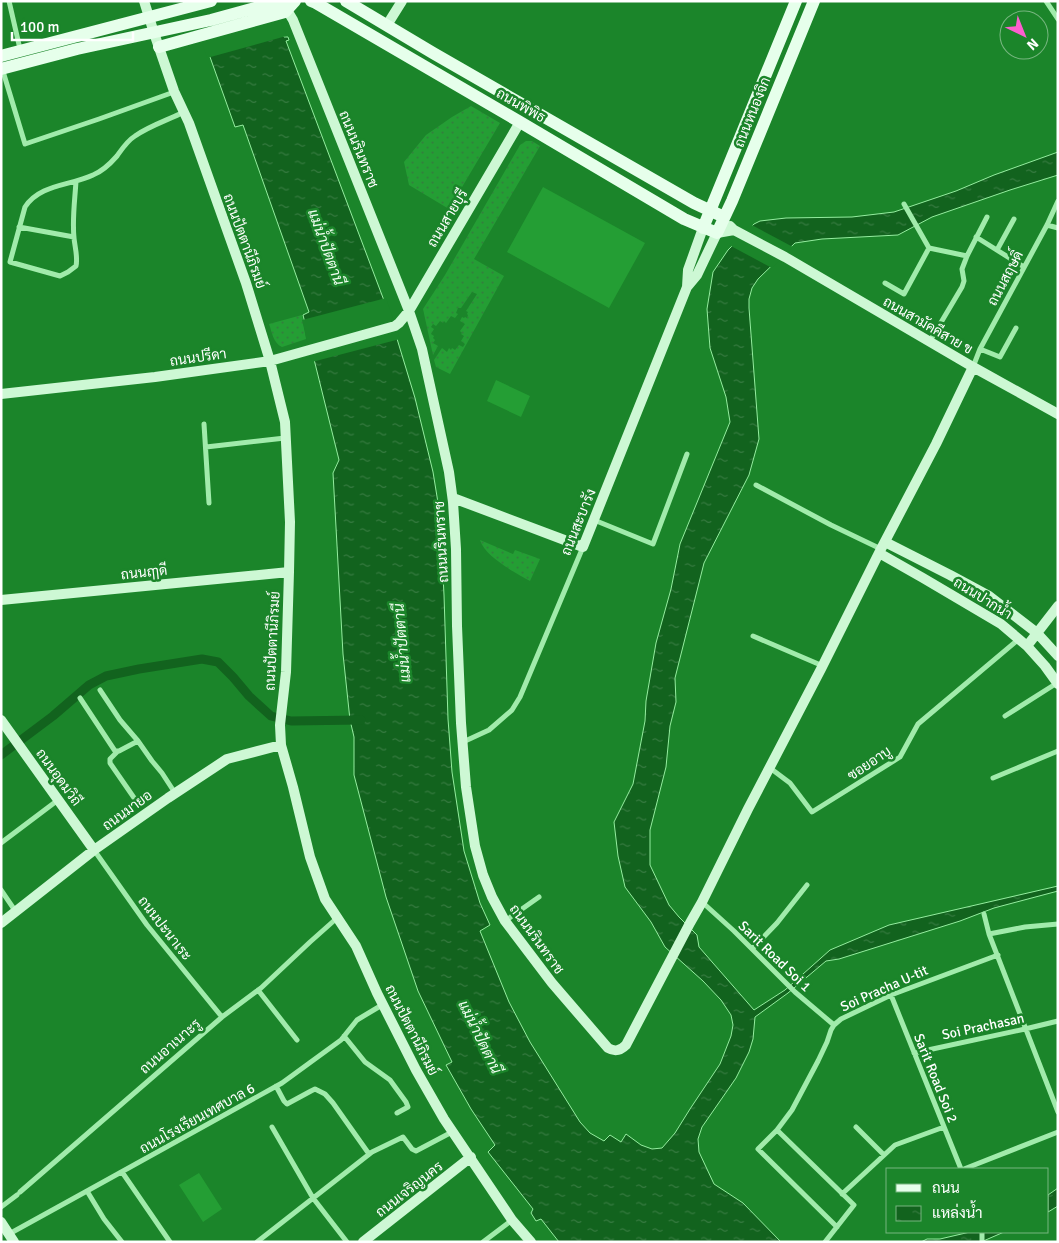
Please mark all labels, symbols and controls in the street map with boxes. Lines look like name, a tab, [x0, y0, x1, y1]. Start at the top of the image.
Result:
scale bar	[12, 10, 134, 42]
north arrow	[999, 10, 1049, 60]
text: 100 m	[20, 18, 60, 36]
text: N	[1023, 35, 1042, 54]
street label: ถนนหนองจิก	[731, 75, 774, 150]
street label: ถนนพิพิธ	[493, 85, 549, 126]
street label: ถนนนรินทราช	[335, 108, 382, 190]
street label: ถนนสายบุรี	[423, 185, 472, 251]
street label: ถนนปัตตานีภิรมย์	[219, 191, 271, 291]
water label: แม่น้ำปัตตานี	[304, 205, 352, 288]
street label: ถนนสฤษดิ์	[980, 246, 1027, 309]
street label: ถนนสามัคคีสาย ข	[880, 292, 976, 358]
street label: ถนนปรีดา	[169, 344, 227, 370]
street label: ถนนสะบารัง	[557, 486, 600, 558]
street label: ถนนนรินทราช	[431, 501, 452, 583]
street label: ถนนฤๅดี	[120, 561, 168, 583]
street label: ถนนปากน้ำ	[950, 570, 1017, 623]
street label: ถนนปัตตานีภิรมย์	[260, 591, 284, 691]
water label: แม่น้ำปัตตานี	[385, 602, 414, 684]
street label: ซอยอาบู	[844, 743, 895, 785]
street label: ถนนอุดมวิถี	[31, 745, 86, 810]
street label: ถนนมายอ	[99, 787, 156, 834]
street label: ถนนปะนาเระ	[134, 893, 195, 964]
street label: ถนนนรินทราช	[506, 901, 568, 977]
street label: Sarit Road Soi 1	[735, 917, 815, 995]
street label: Soi Pracha U-tit	[838, 962, 931, 1015]
street label: ถนนปัตตานีภิรมย์	[381, 981, 443, 1079]
water label: แม่น้ำปัตตานี	[454, 996, 510, 1078]
street label: Soi Prachasan	[940, 1009, 1026, 1044]
street label: ถนนอาเนาะรู	[136, 1015, 205, 1078]
street label: Sarit Road Soi 2	[910, 1031, 961, 1125]
street label: ถนนโรงเรียนเทศบาล 6	[136, 1079, 258, 1157]
street label: ถนนเจริญนคร	[372, 1158, 446, 1221]
legend	[886, 1168, 1049, 1233]
text: ถนน	[932, 1179, 960, 1197]
text: แหล่งน้ำ	[932, 1200, 983, 1222]

